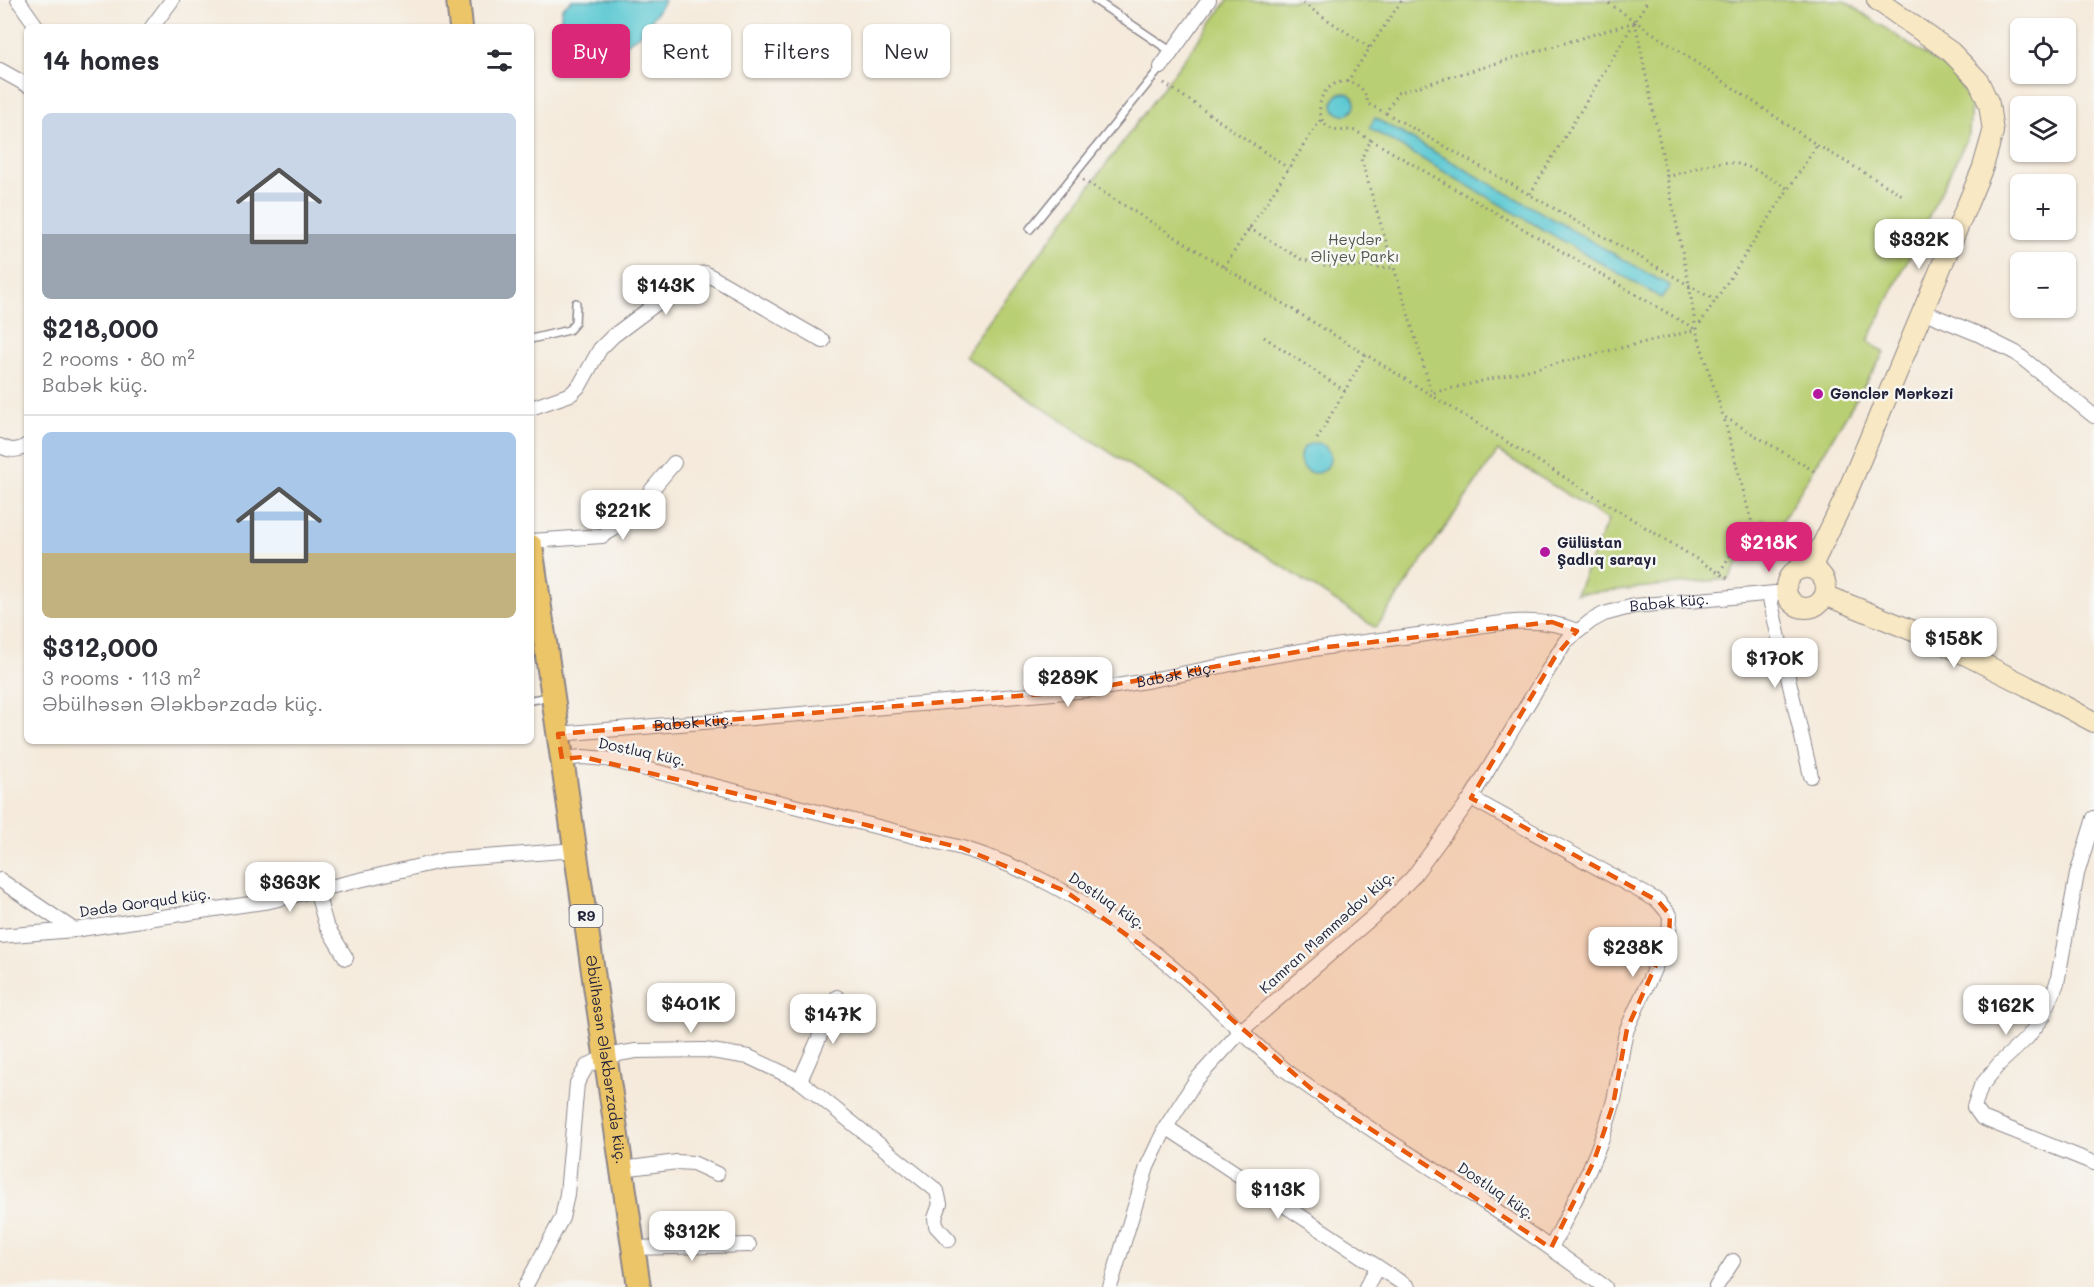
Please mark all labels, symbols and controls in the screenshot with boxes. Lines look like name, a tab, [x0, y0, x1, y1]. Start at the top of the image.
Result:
map controls	[2010, 18, 2076, 318]
button: locate	[2010, 18, 2076, 84]
chip: Buy	[552, 24, 630, 78]
chip: Rent	[642, 24, 731, 78]
chip: Filters	[743, 24, 851, 78]
chip: New	[863, 24, 950, 78]
text: 14 homes	[42, 43, 160, 77]
icon: filters	[483, 44, 516, 77]
button: layers	[2010, 96, 2076, 162]
icon: home	[225, 152, 333, 260]
button: +	[2010, 174, 2076, 240]
pin: $332K	[1877, 219, 1961, 270]
text: $332K	[1889, 225, 1949, 251]
park label: Heydər Əliyev Parkı	[1311, 229, 1399, 266]
button: −	[2010, 252, 2076, 318]
pin: $143K	[624, 265, 708, 316]
text: $143K	[636, 271, 696, 297]
text: $218,000	[42, 311, 158, 345]
text: 2 rooms · 80 m²	[42, 345, 195, 371]
text: Babək küç.	[42, 371, 148, 397]
place label: Gənclər Mərkəzi	[1830, 383, 1954, 403]
marker: Gənclər Mərkəzi	[1811, 387, 1825, 401]
icon: home	[225, 471, 333, 579]
pin: $221K	[581, 490, 665, 541]
text: $221K	[595, 496, 651, 522]
pin: $218K	[1727, 522, 1811, 573]
text: $218K	[1740, 528, 1798, 554]
place label: Gülüstan Şadlıq sarayı	[1557, 532, 1657, 569]
marker: Gülüstan Şadlıq sarayı	[1538, 545, 1552, 559]
street label: Babək küç.	[1629, 588, 1710, 615]
pin: $158K	[1912, 618, 1996, 669]
text: $158K	[1925, 624, 1983, 650]
text: $312,000	[42, 630, 158, 664]
pin: $170K	[1733, 638, 1817, 689]
text: $170K	[1746, 644, 1804, 670]
pin: $289K	[1026, 657, 1110, 708]
street label: Babək küç.	[1135, 657, 1217, 691]
text: $289K	[1037, 663, 1099, 689]
text: 3 rooms · 113 m²	[42, 664, 201, 690]
text: Əbülhəsən Ələkbərzadə küç.	[42, 690, 323, 716]
street label: Babək küç.	[653, 709, 734, 735]
street label: Dostluq küç.	[597, 732, 688, 770]
pin: $363K	[248, 862, 332, 913]
street label: Kamran Məmmədov küç.	[1254, 865, 1398, 997]
street label: Dostluq küç.	[1065, 867, 1150, 933]
text: $363K	[259, 868, 321, 894]
street label: Dədə Qorqud küç.	[78, 883, 212, 921]
road number: R9	[570, 905, 602, 927]
pin: $238K	[1591, 927, 1675, 978]
text: $238K	[1602, 933, 1664, 959]
street label: Əbülhəsən Ələkbərzadə küç.	[582, 954, 632, 1165]
pin: $401K	[649, 983, 733, 1034]
pin: $162K	[1964, 985, 2048, 1036]
text: $401K	[661, 989, 721, 1015]
text: $162K	[1977, 991, 2035, 1017]
pin: $147K	[791, 994, 875, 1045]
text: $147K	[804, 1000, 862, 1026]
street label: Dostluq küç.	[1454, 1157, 1539, 1223]
pin: $113K	[1236, 1169, 1320, 1220]
text: $113K	[1250, 1175, 1306, 1201]
pin: $312K	[650, 1211, 734, 1262]
text: $312K	[663, 1217, 721, 1243]

